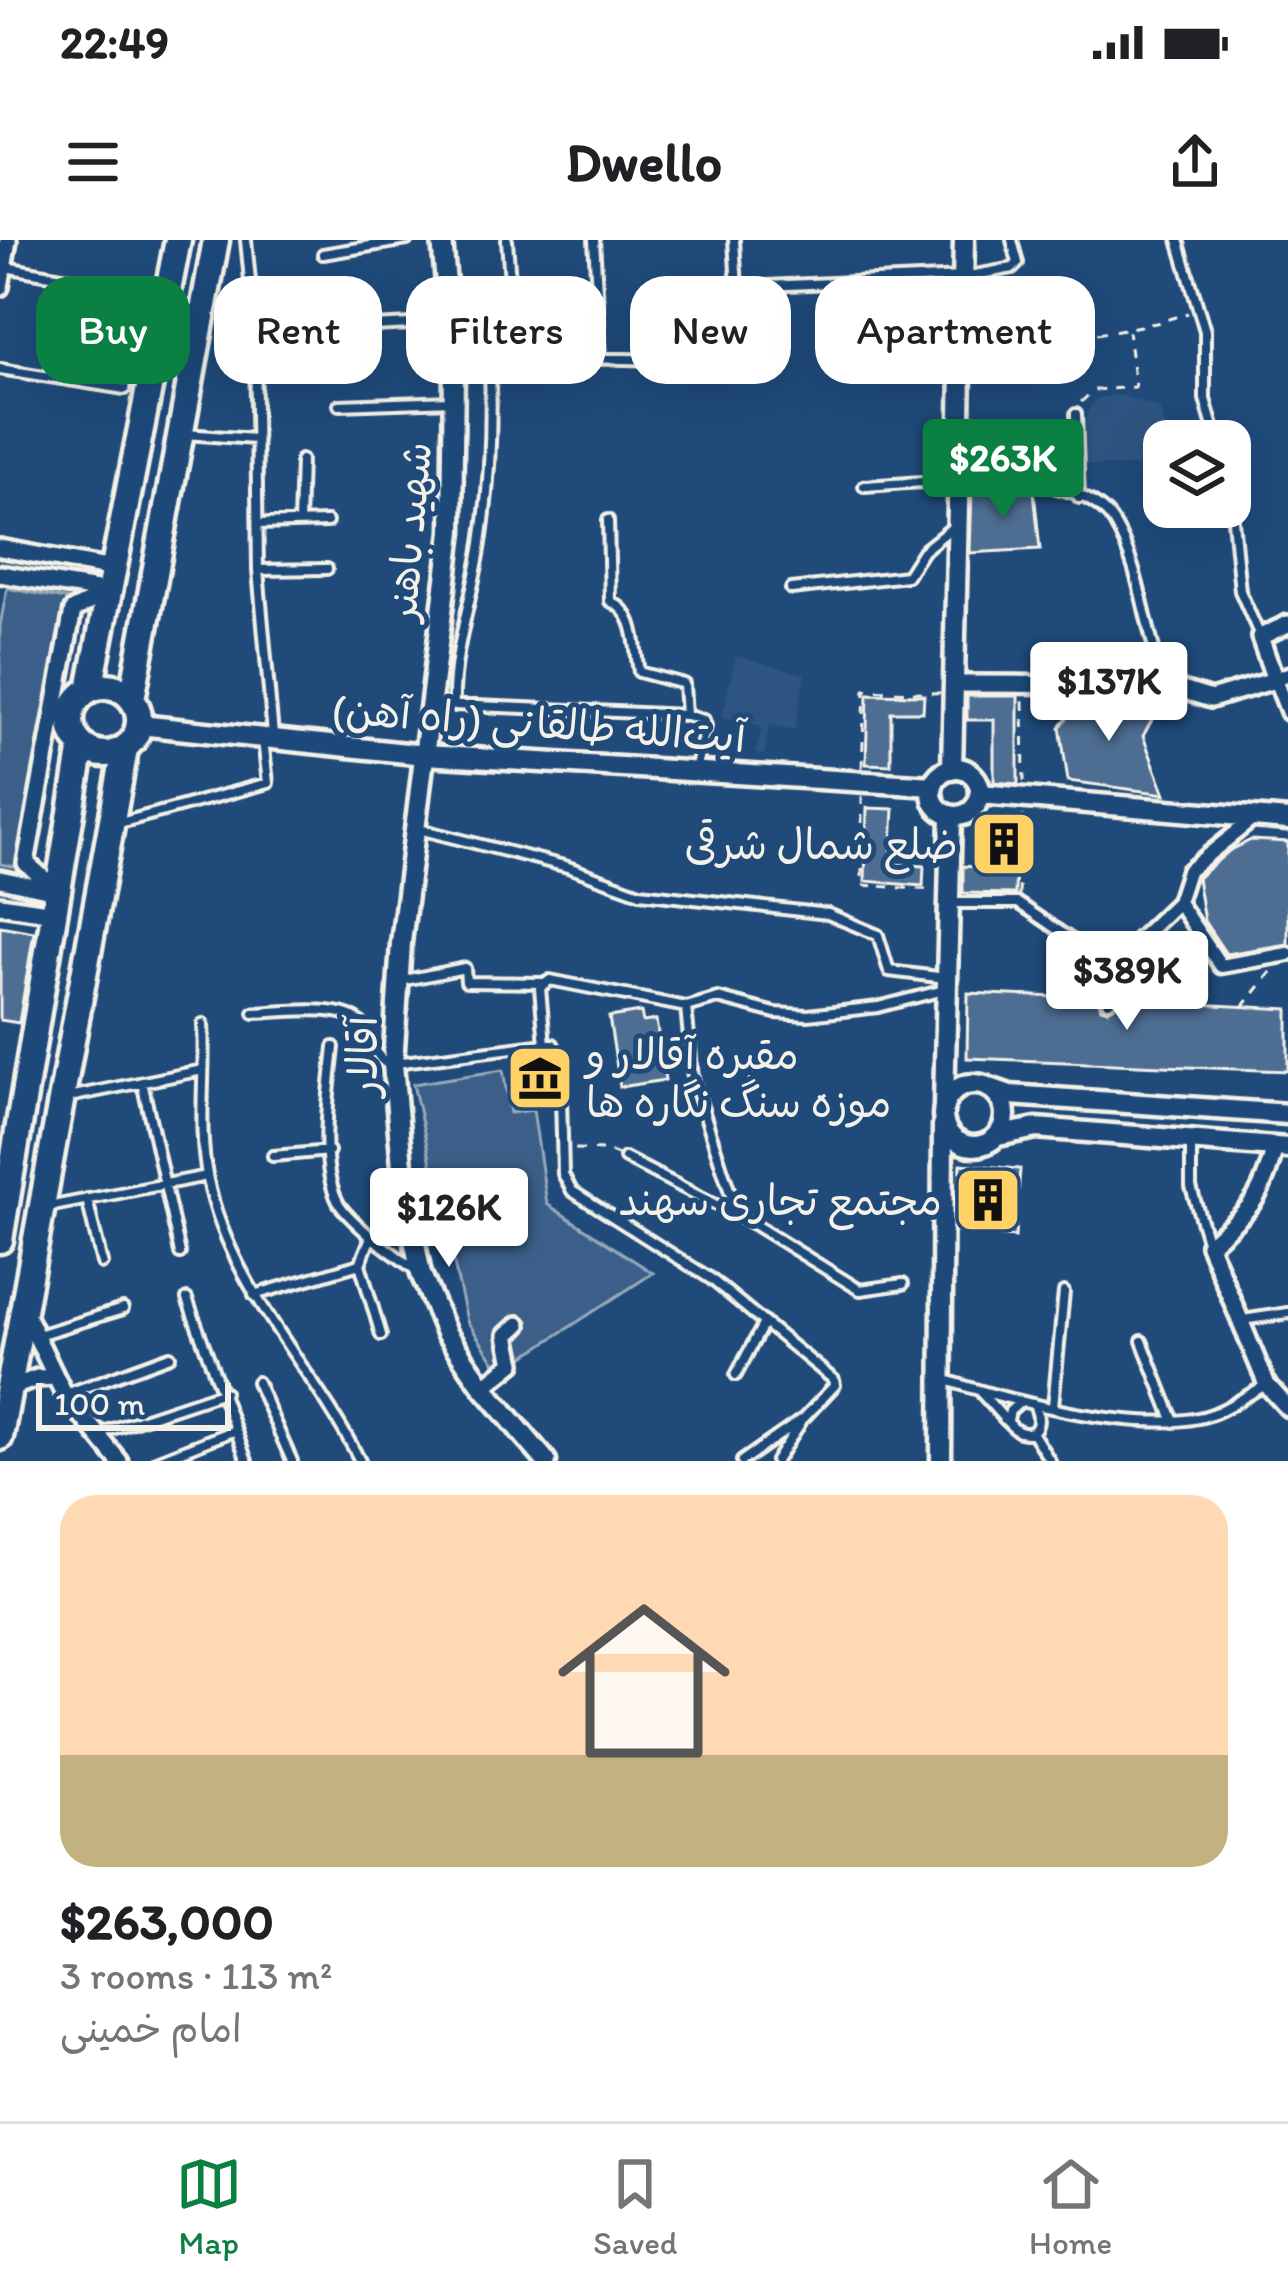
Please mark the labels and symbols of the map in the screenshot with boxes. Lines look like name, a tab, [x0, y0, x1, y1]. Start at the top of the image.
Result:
pin: $263K	[919, 419, 1087, 521]
street label: شهید باهنر	[376, 440, 442, 625]
pin: $137K	[1025, 642, 1193, 744]
street label: (راه آهن) آیت‌الله طالقانی	[330, 683, 749, 765]
building icon: ضلع شمال شرقی	[969, 809, 1039, 879]
place label: ضلع شمال شرقی	[685, 819, 958, 875]
pin: $389K	[1043, 931, 1211, 1033]
street label: آقالار	[337, 1014, 388, 1099]
place label: مقبره آقالار و موزه سنگ نگاره ها	[583, 1029, 891, 1128]
museum icon: مقبره آقالار و موزه سنگ نگاره ها	[505, 1043, 575, 1113]
building icon: مجتمع تجاری سهند	[953, 1165, 1023, 1235]
pin: $126K	[365, 1168, 533, 1270]
place label: مجتمع تجاری سهند	[618, 1175, 942, 1231]
scale bar	[36, 1377, 231, 1430]

